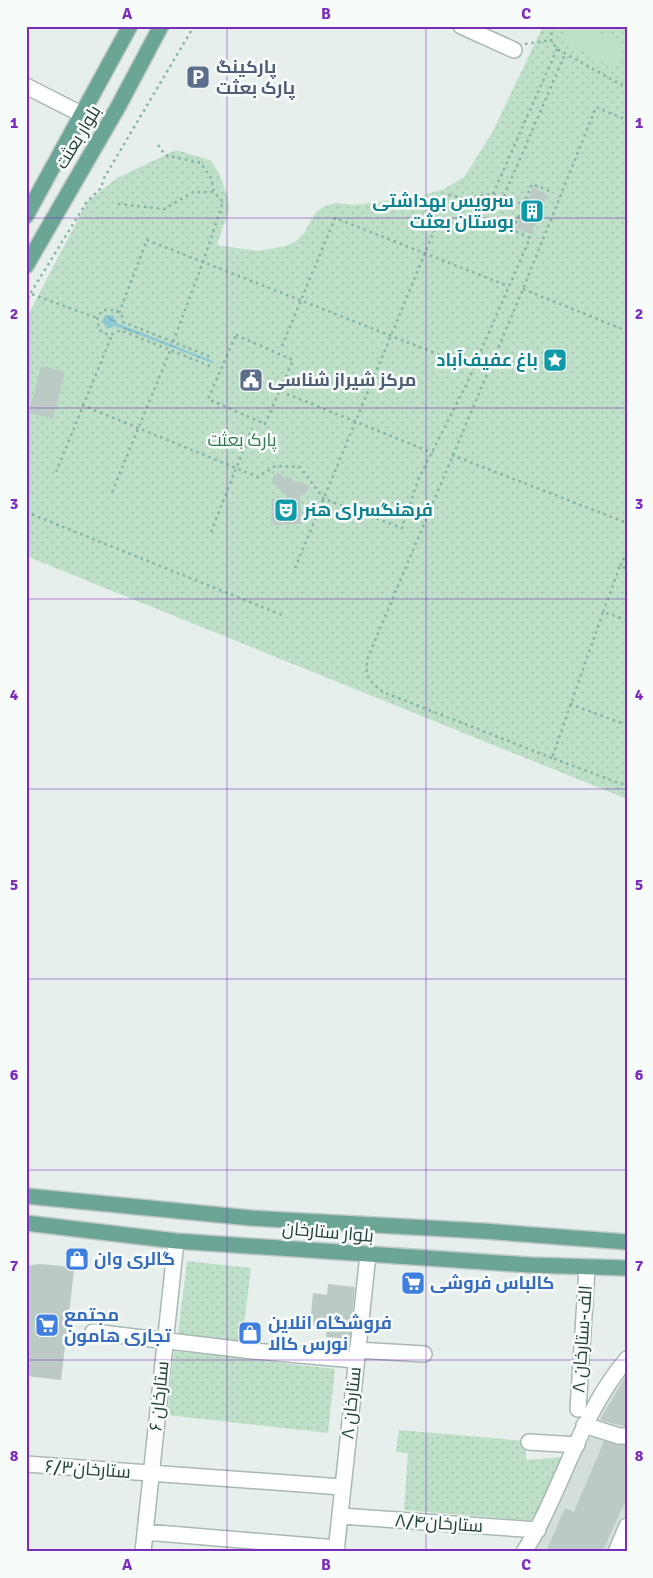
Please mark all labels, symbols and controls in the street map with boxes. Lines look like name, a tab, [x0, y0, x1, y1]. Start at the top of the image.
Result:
text: A	[122, 4, 133, 24]
text: B	[321, 4, 331, 24]
text: C	[521, 4, 531, 24]
place label: پارکینگ پارک بعثت	[216, 56, 295, 100]
parking icon: پارکینگ پارک بعثت	[185, 64, 211, 90]
street label: بلوار بعثت	[50, 101, 106, 173]
text: 1	[10, 113, 19, 133]
text: 1	[635, 113, 644, 133]
place label: سرویس بهداشتی بوستان بعثت	[372, 190, 514, 233]
building icon: سرویس بهداشتی بوستان بعثت	[519, 198, 545, 224]
text: 2	[10, 304, 18, 324]
text: 2	[635, 304, 643, 324]
place icon: باغ عفیف‌آباد	[542, 347, 568, 373]
place label: باغ عفیف‌آباد	[437, 349, 538, 372]
public building icon: مرکز شیراز شناسی	[238, 367, 264, 393]
place label: مرکز شیراز شناسی	[268, 369, 416, 391]
park label: پارک بعثت	[207, 429, 277, 452]
text: 3	[10, 494, 18, 514]
text: 3	[635, 494, 643, 514]
theatre icon: فرهنگسرای هنر	[273, 497, 299, 523]
place label: فرهنگسرای هنر	[303, 499, 433, 521]
text: 4	[10, 685, 19, 705]
text: 4	[635, 685, 644, 705]
text: 5	[10, 875, 18, 895]
text: 5	[635, 875, 643, 895]
text: 6	[10, 1065, 19, 1085]
text: 6	[635, 1065, 644, 1085]
street label: بلوار ستارخان	[281, 1217, 375, 1247]
shop icon: گالری وان	[64, 1246, 90, 1272]
place label: گالری وان	[94, 1248, 175, 1270]
text: 7	[10, 1256, 19, 1276]
text: 7	[635, 1256, 644, 1276]
supermarket icon: کالباس فروشی	[400, 1270, 426, 1296]
place label: کالباس فروشی	[430, 1272, 555, 1294]
street label: ۸ الف-ستارخان	[567, 1284, 597, 1394]
place label: مجتمع تجاری هامون	[64, 1304, 171, 1347]
supermarket icon: مجتمع تجاری هامون	[34, 1312, 60, 1338]
place label: فروشگاه انلاین نورس کالا	[268, 1312, 392, 1355]
shop icon: فروشگاه انلاین نورس کالا	[237, 1320, 263, 1346]
street label: ستارخان ۶	[144, 1360, 174, 1432]
street label: ستارخان ۸	[336, 1366, 366, 1440]
text: 8	[10, 1446, 19, 1466]
text: 8	[635, 1446, 644, 1466]
street label: ستارخان۶/۳	[44, 1455, 132, 1483]
street label: ستارخان۸/۴	[394, 1509, 484, 1537]
text: A	[122, 1555, 133, 1575]
text: B	[321, 1555, 331, 1575]
text: C	[521, 1555, 531, 1575]

